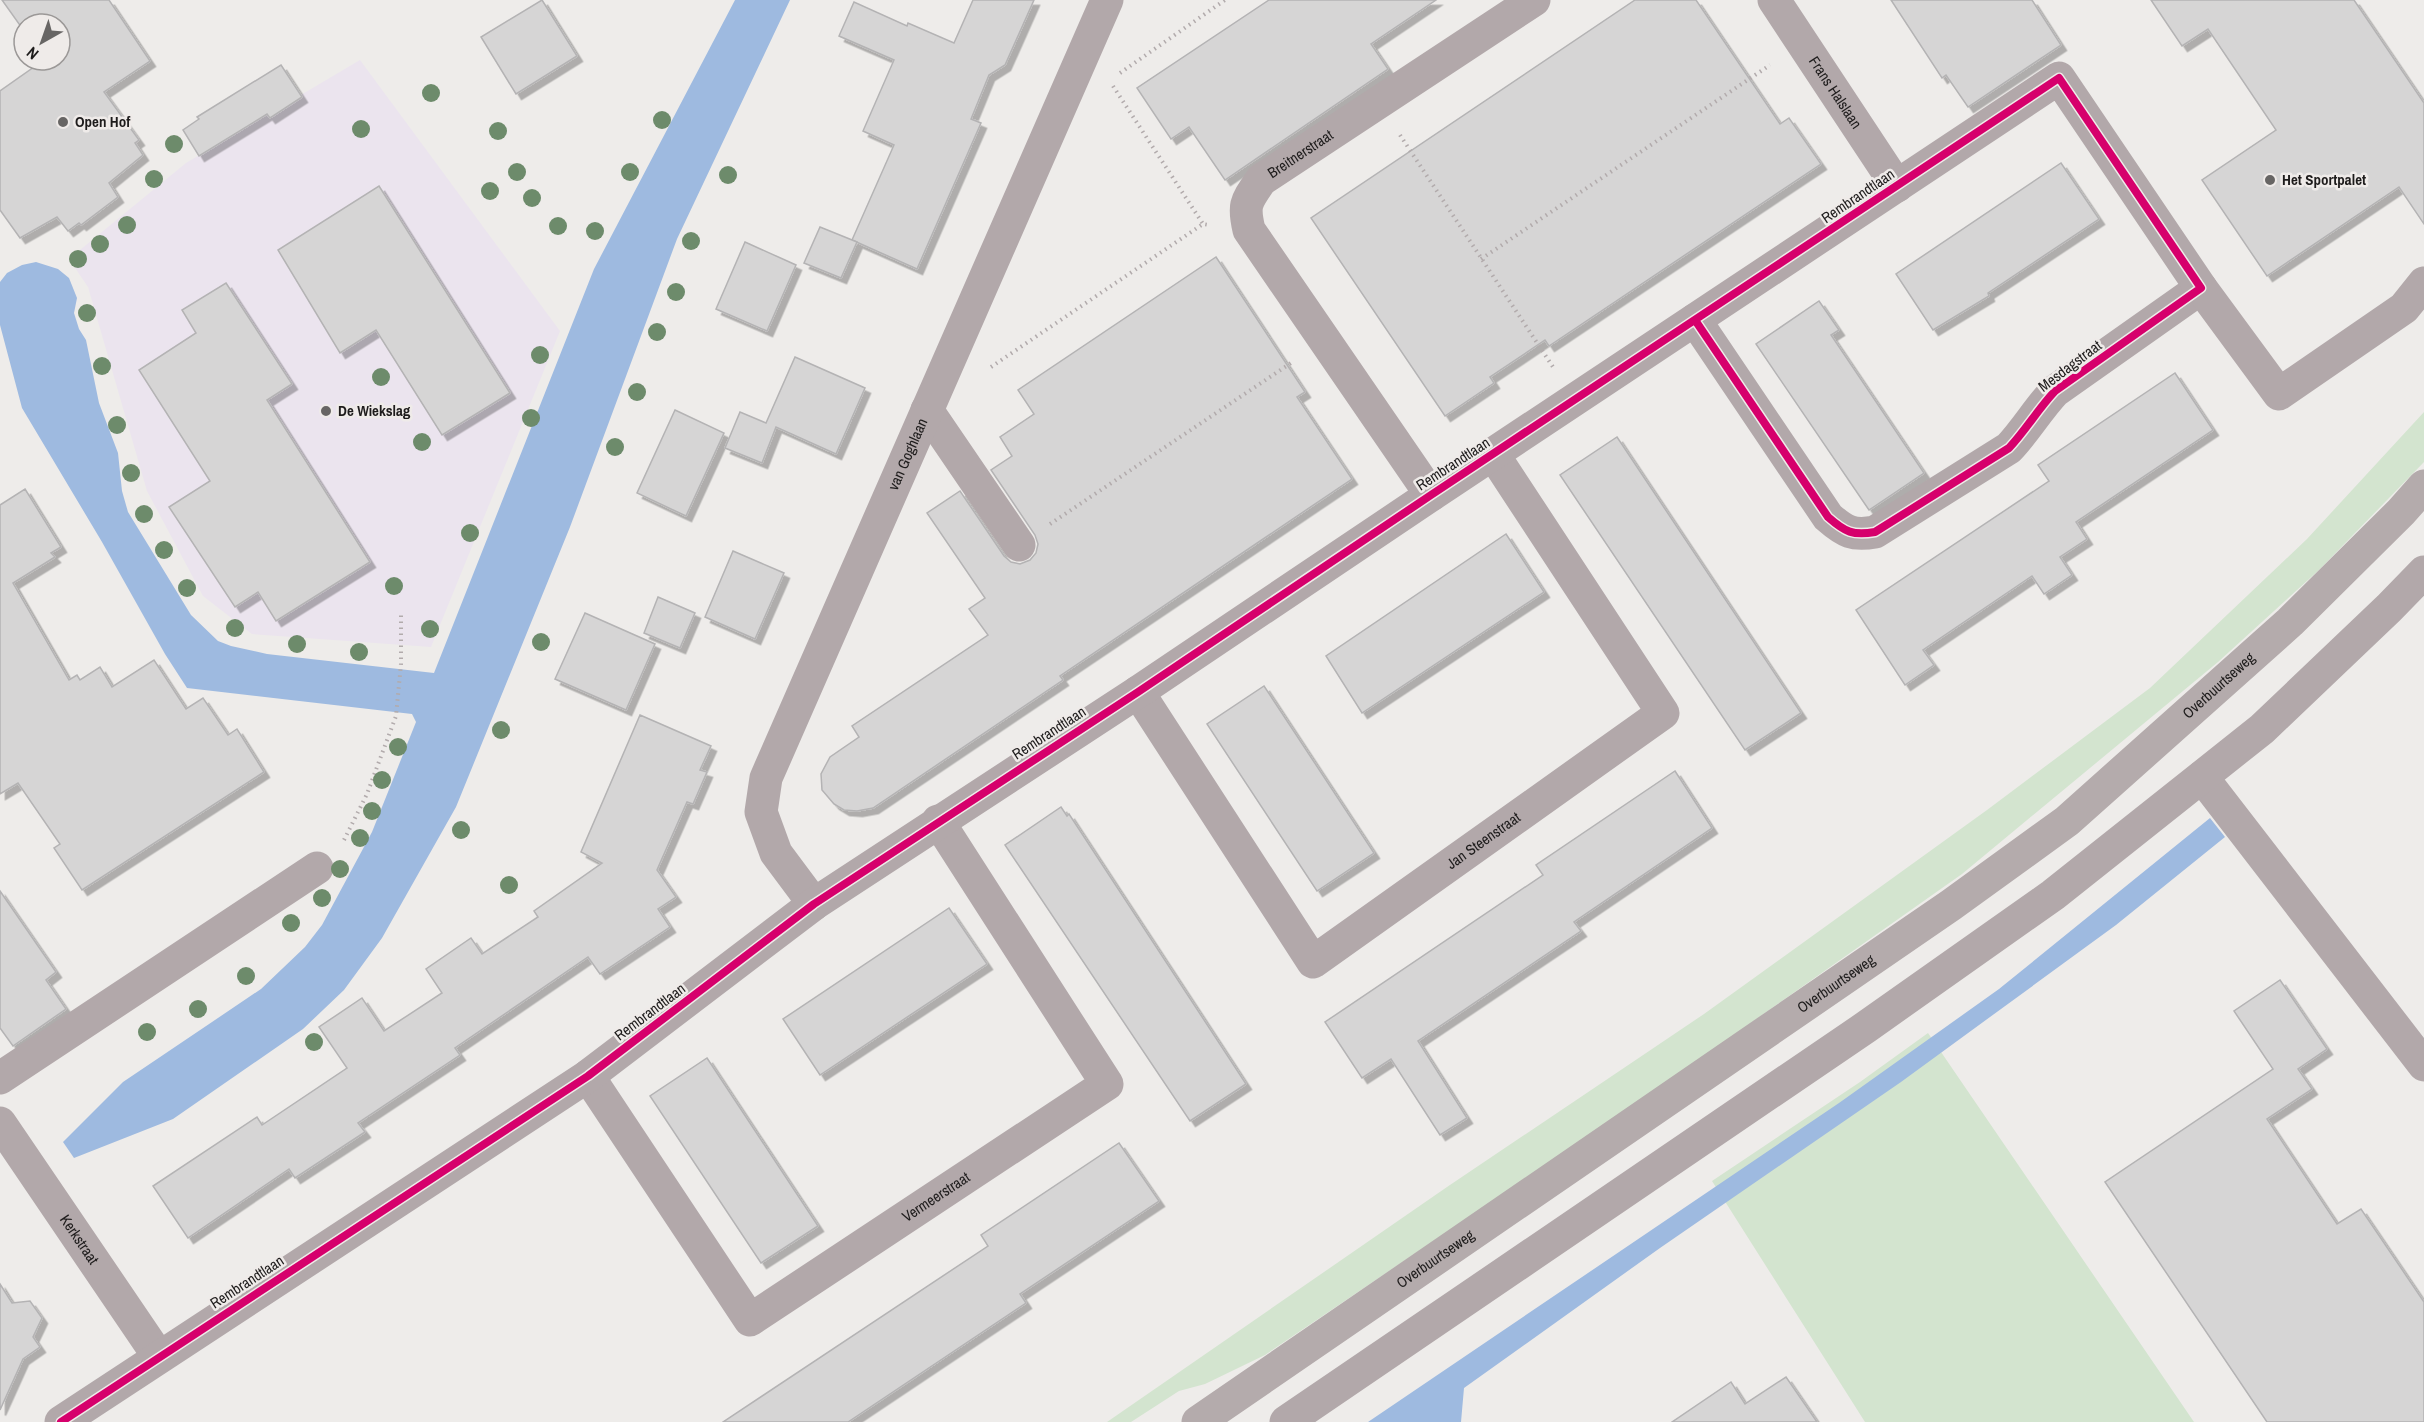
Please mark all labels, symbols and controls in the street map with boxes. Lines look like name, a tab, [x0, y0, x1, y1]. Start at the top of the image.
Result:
north arrow	[12, 12, 72, 72]
text: N	[22, 42, 43, 65]
street label: Frans Halslaan	[1804, 52, 1867, 133]
place label: Open Hof	[75, 111, 131, 132]
marker: Open Hof	[56, 115, 70, 129]
street label: Breitnerstraat	[1263, 124, 1338, 183]
street label: Rembrandtlaan	[1817, 163, 1898, 228]
place label: Het Sportpalet	[2282, 169, 2366, 190]
marker: Het Sportpalet	[2263, 173, 2277, 187]
street label: Mesdagstraat	[2034, 334, 2106, 396]
place label: De Wiekslag	[338, 400, 411, 421]
marker: De Wiekslag	[319, 404, 333, 418]
street label: van Goghlaan	[882, 415, 932, 493]
street label: Rembrandtlaan	[1412, 432, 1494, 495]
street label: Overbuurtseweg	[2178, 647, 2259, 723]
street label: Rembrandtlaan	[1008, 701, 1090, 764]
street label: Jan Steenstraat	[1442, 806, 1525, 874]
street label: Overbuurtseweg	[1793, 949, 1879, 1018]
street label: Rembrandtlaan	[610, 978, 690, 1045]
street label: Vermeerstraat	[898, 1166, 974, 1227]
street label: Kerkstraat	[55, 1210, 104, 1269]
street label: Overbuurtseweg	[1392, 1224, 1478, 1293]
street label: Rembrandtlaan	[206, 1250, 288, 1313]

